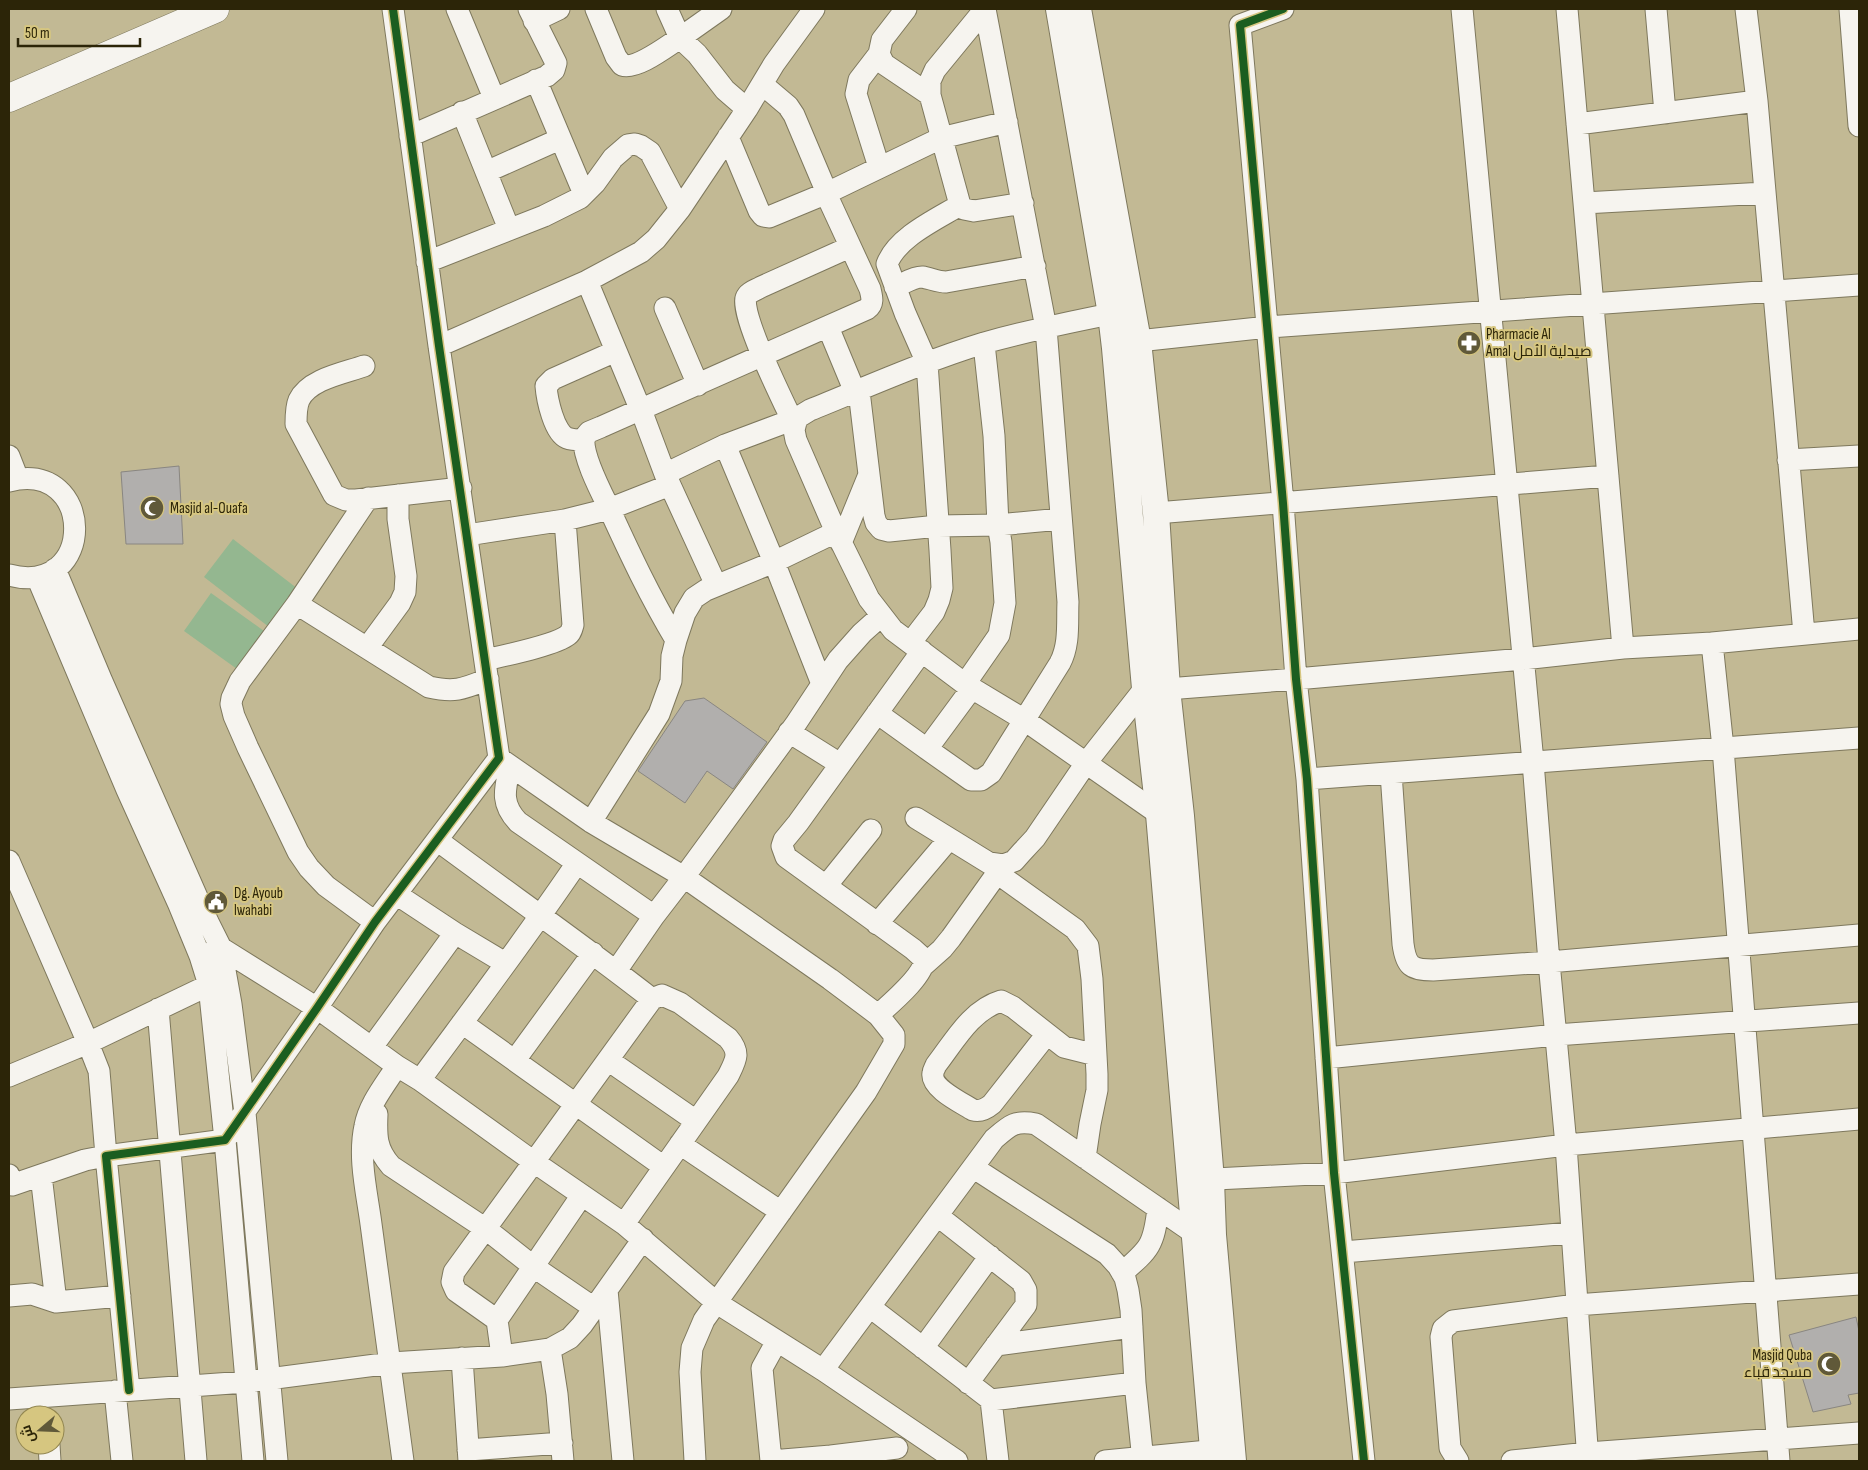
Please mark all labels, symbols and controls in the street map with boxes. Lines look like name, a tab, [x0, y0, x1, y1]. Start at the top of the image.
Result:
scale bar	[18, 15, 140, 47]
text: 50 m	[25, 24, 50, 43]
place label: Pharmacie Al Amal صيدلية الأمل	[1485, 325, 1591, 361]
pharmacy icon: Pharmacie Al Amal صيدلية الأمل	[1456, 330, 1482, 356]
mosque icon: Masjid al-Ouafa	[139, 495, 165, 521]
place label: Masjid al-Ouafa	[170, 499, 248, 518]
place label: Dg. Ayoub lwahabi	[234, 884, 283, 920]
public building icon: Dg. Ayoub lwahabi	[203, 889, 229, 915]
place label: Masjid Quba مسجد قباء	[1744, 1346, 1812, 1382]
mosque icon: Masjid Quba مسجد قباء	[1816, 1351, 1842, 1377]
north arrow	[15, 1405, 65, 1455]
text: ش	[17, 1423, 39, 1445]

